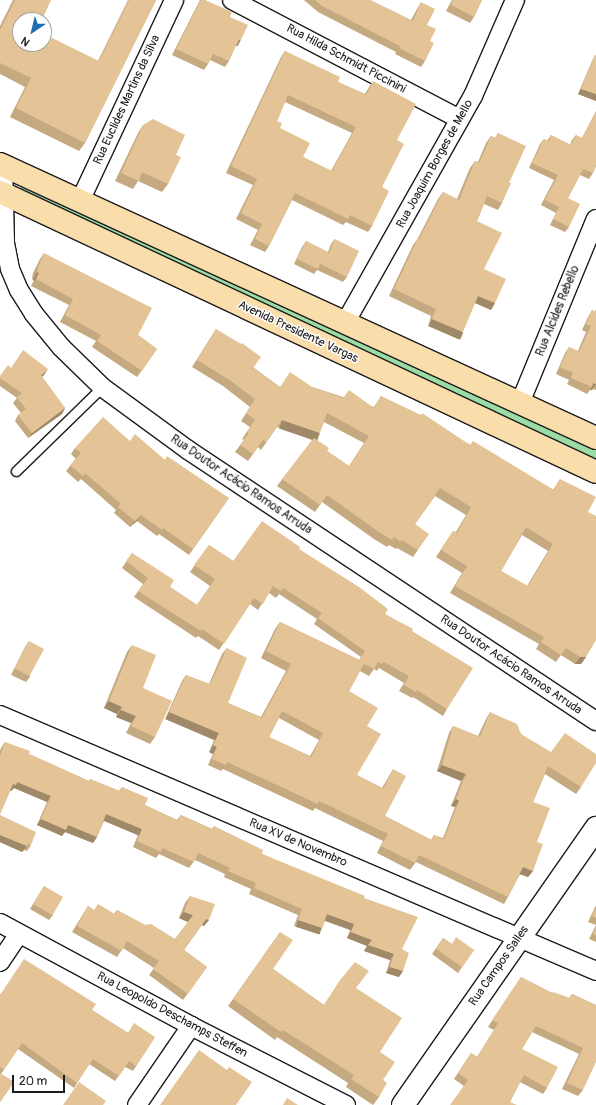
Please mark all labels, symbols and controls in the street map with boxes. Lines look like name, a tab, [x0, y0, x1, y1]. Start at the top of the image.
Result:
north arrow	[12, 12, 52, 52]
street label: Rua Hilda Schmidt Piccinini	[284, 21, 408, 97]
street label: Rua Euclides Martins da Silva	[91, 33, 163, 167]
text: N	[19, 34, 32, 49]
street label: Rua Joaquim Borges de Mello	[394, 97, 476, 231]
street label: Rua Alcides Rebello	[533, 263, 583, 359]
street label: Avenida Presidente Vargas	[236, 298, 360, 366]
street label: Rua Doutor Acácio Ramos Arruda	[168, 432, 314, 538]
street label: Rua Doutor Acácio Ramos Arruda	[438, 612, 584, 718]
street label: Rua XV de Novembro	[247, 816, 349, 870]
street label: Rua Campos Salles	[466, 923, 532, 1009]
street label: Rua Leopoldo Deschamps Steffen	[94, 969, 250, 1061]
scale bar	[14, 1067, 67, 1093]
text: 20 m	[19, 1074, 47, 1089]

